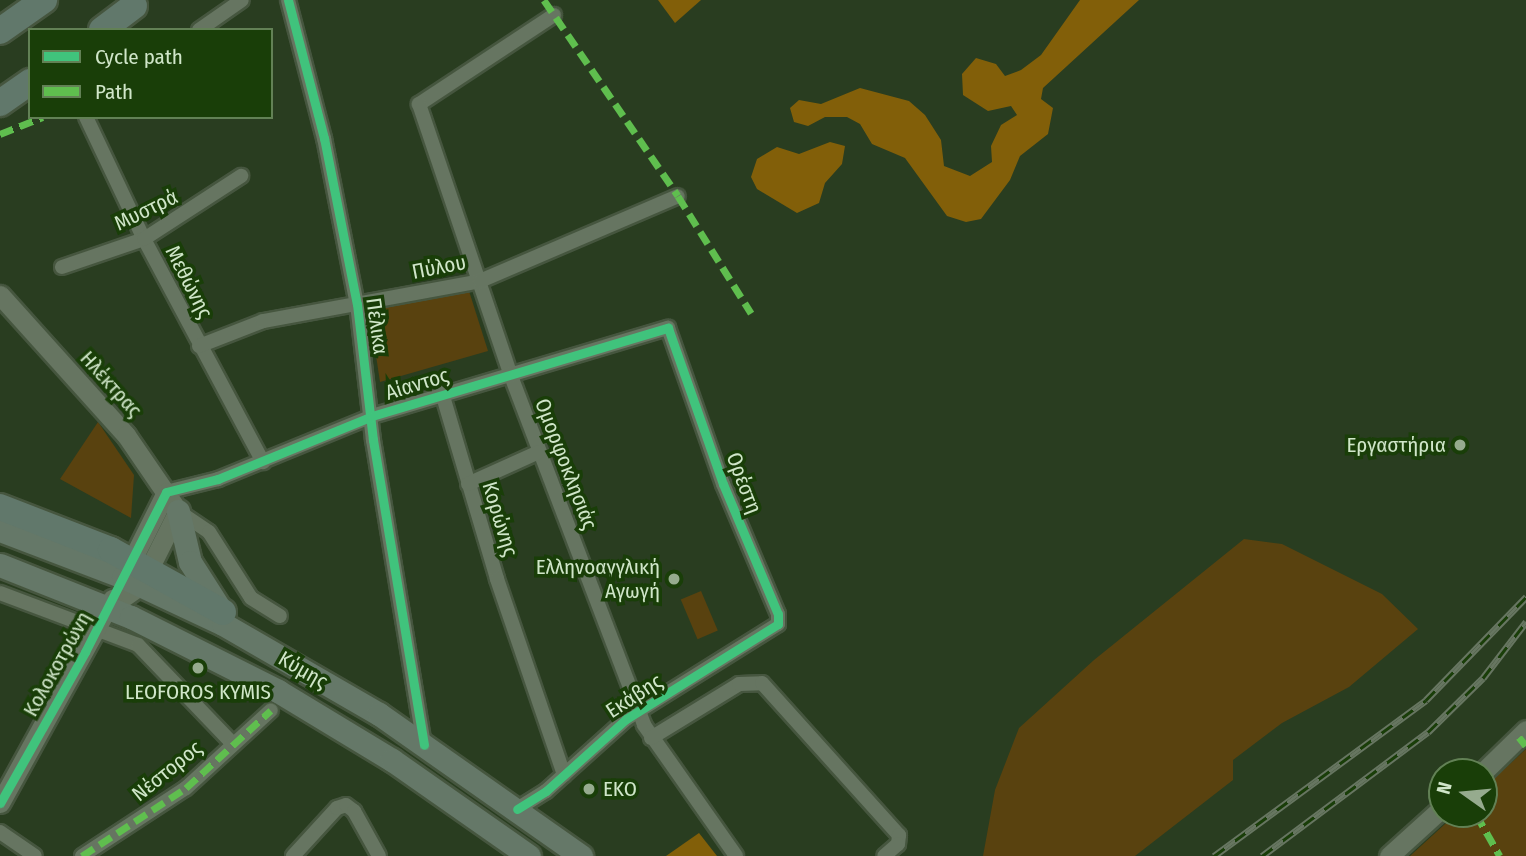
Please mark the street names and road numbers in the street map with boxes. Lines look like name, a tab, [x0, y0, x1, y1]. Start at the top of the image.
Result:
street label: Μυστρά	[110, 184, 182, 236]
street label: Μεθώνης	[160, 241, 218, 323]
street label: Πύλου	[410, 249, 468, 285]
street label: Πέλικα	[361, 296, 393, 356]
street label: Ηλέκτρας	[75, 346, 147, 422]
street label: Αίαντος	[382, 362, 452, 406]
street label: Ομορφοκλησιάς	[529, 395, 603, 533]
street label: Ορέστη	[721, 449, 767, 517]
street label: Κορώνης	[477, 479, 523, 559]
street label: Κολοκοτρώνη	[18, 607, 96, 721]
street label: Κύμης	[274, 646, 332, 694]
street label: Εκάβης	[601, 669, 667, 723]
street label: Νέστορος	[127, 735, 207, 807]

